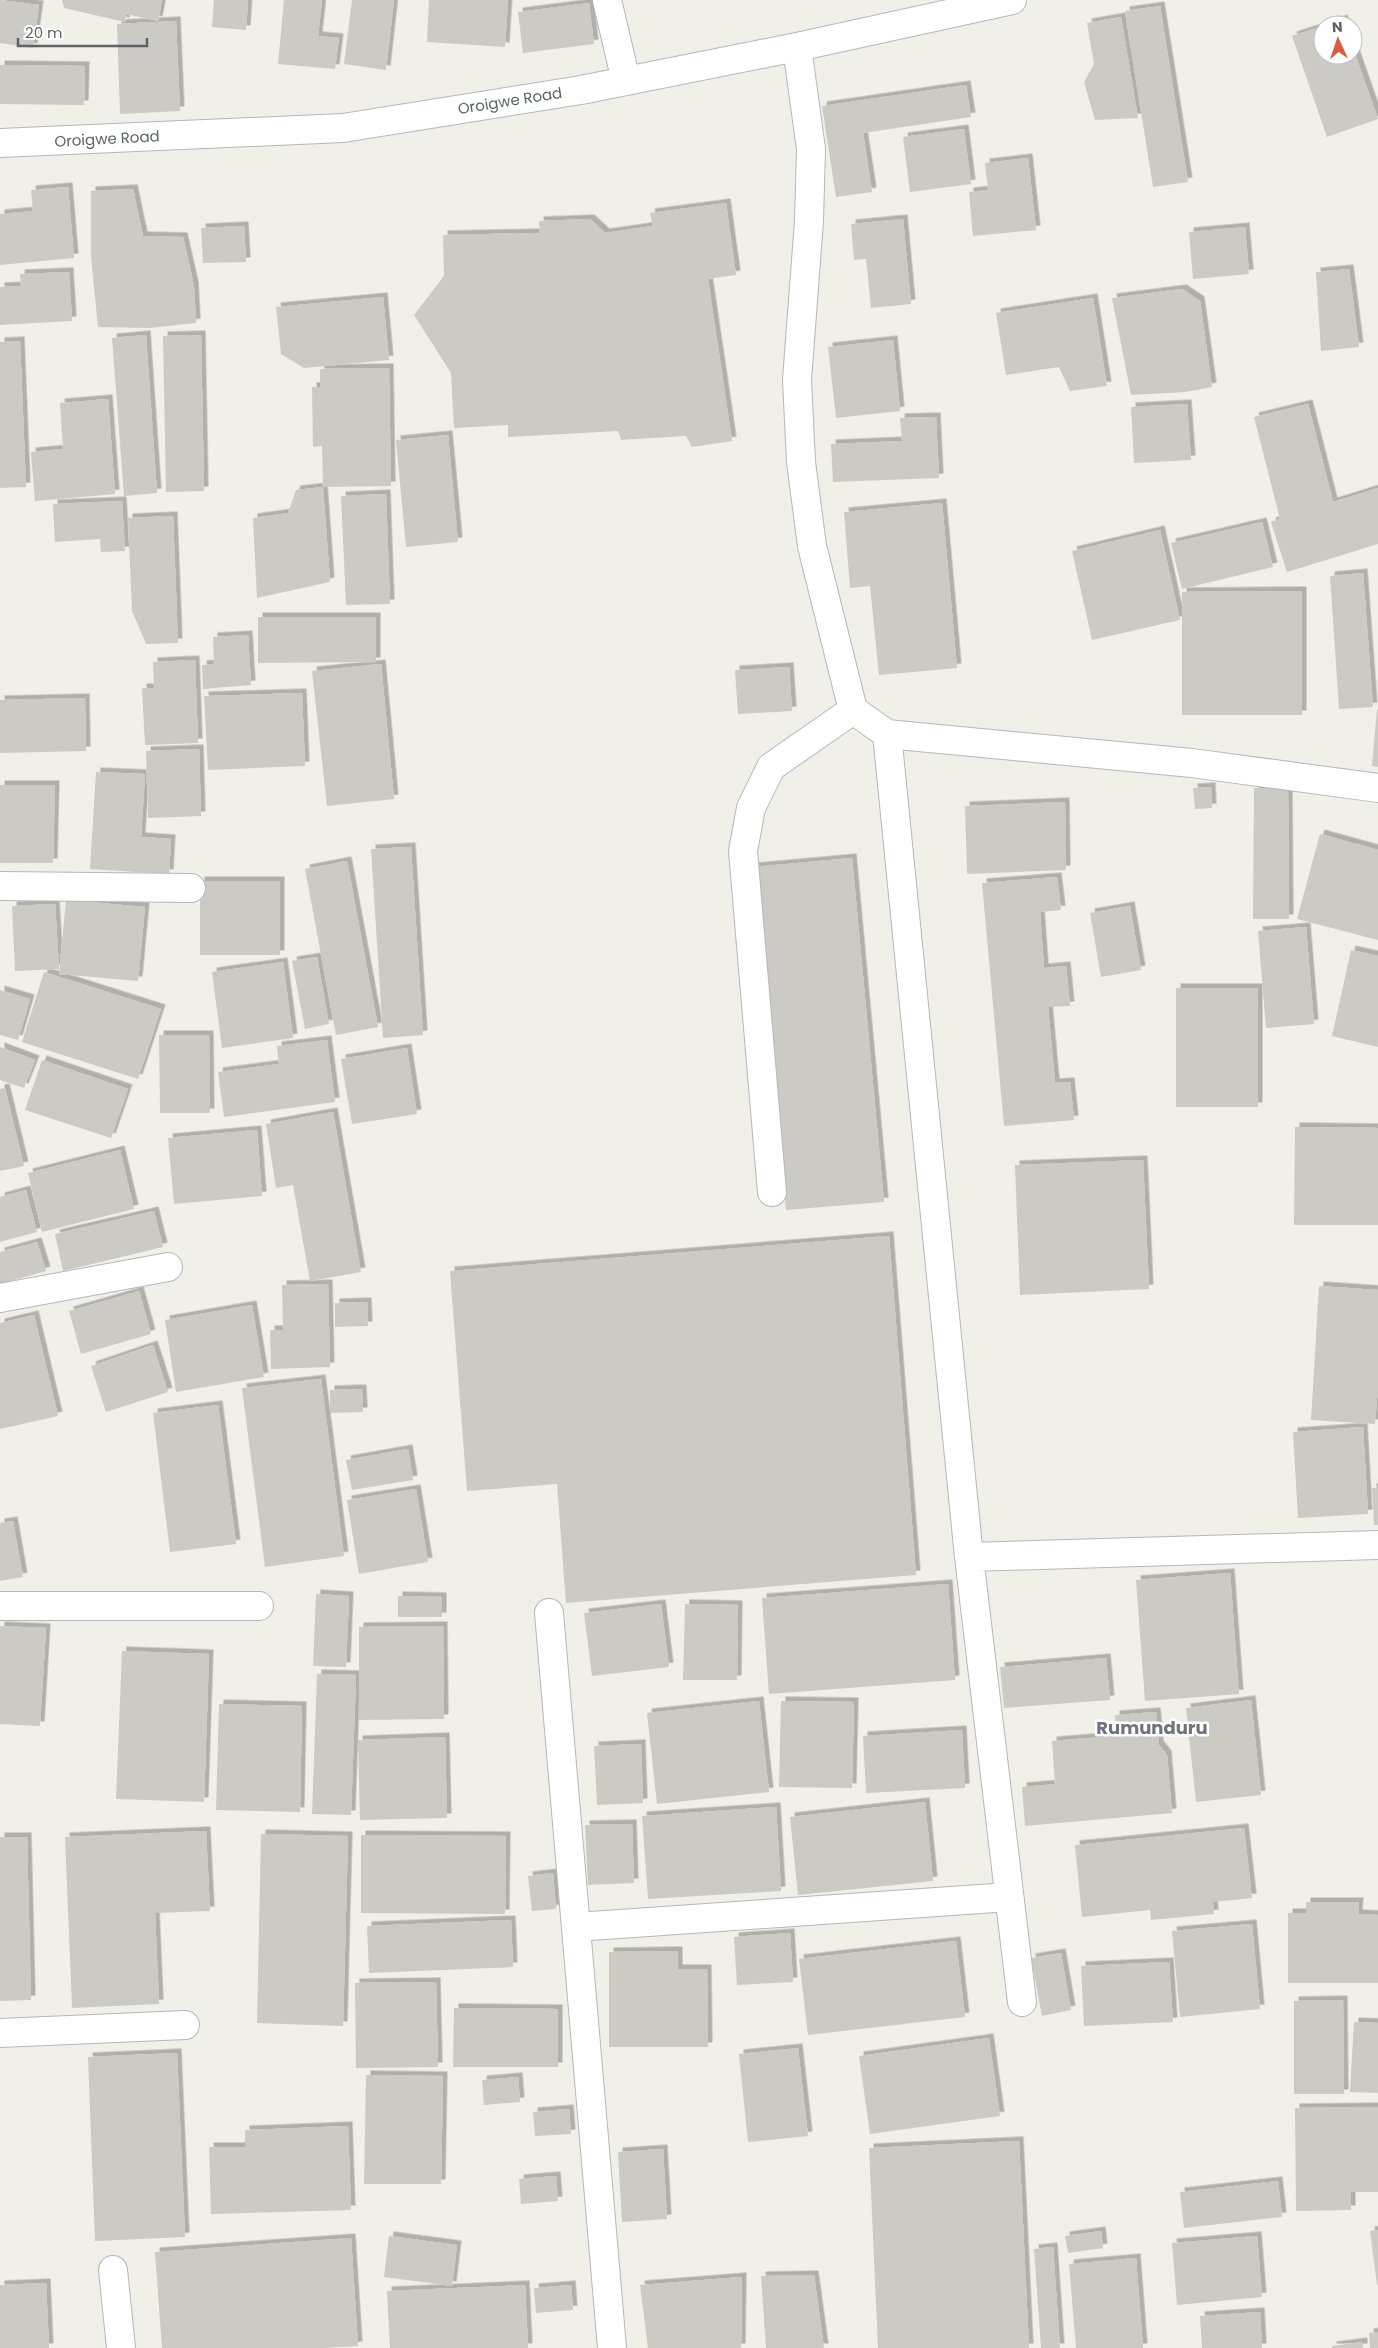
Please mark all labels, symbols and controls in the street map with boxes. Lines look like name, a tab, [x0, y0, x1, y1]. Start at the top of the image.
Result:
scale bar	[18, 15, 146, 47]
north arrow	[1313, 15, 1363, 65]
text: N	[1332, 17, 1343, 37]
text: 20 m	[25, 22, 63, 43]
street label: Oroigwe Road	[456, 82, 564, 119]
street label: Oroigwe Road	[54, 125, 160, 152]
district label: Rumunduru	[1096, 1715, 1208, 1740]

